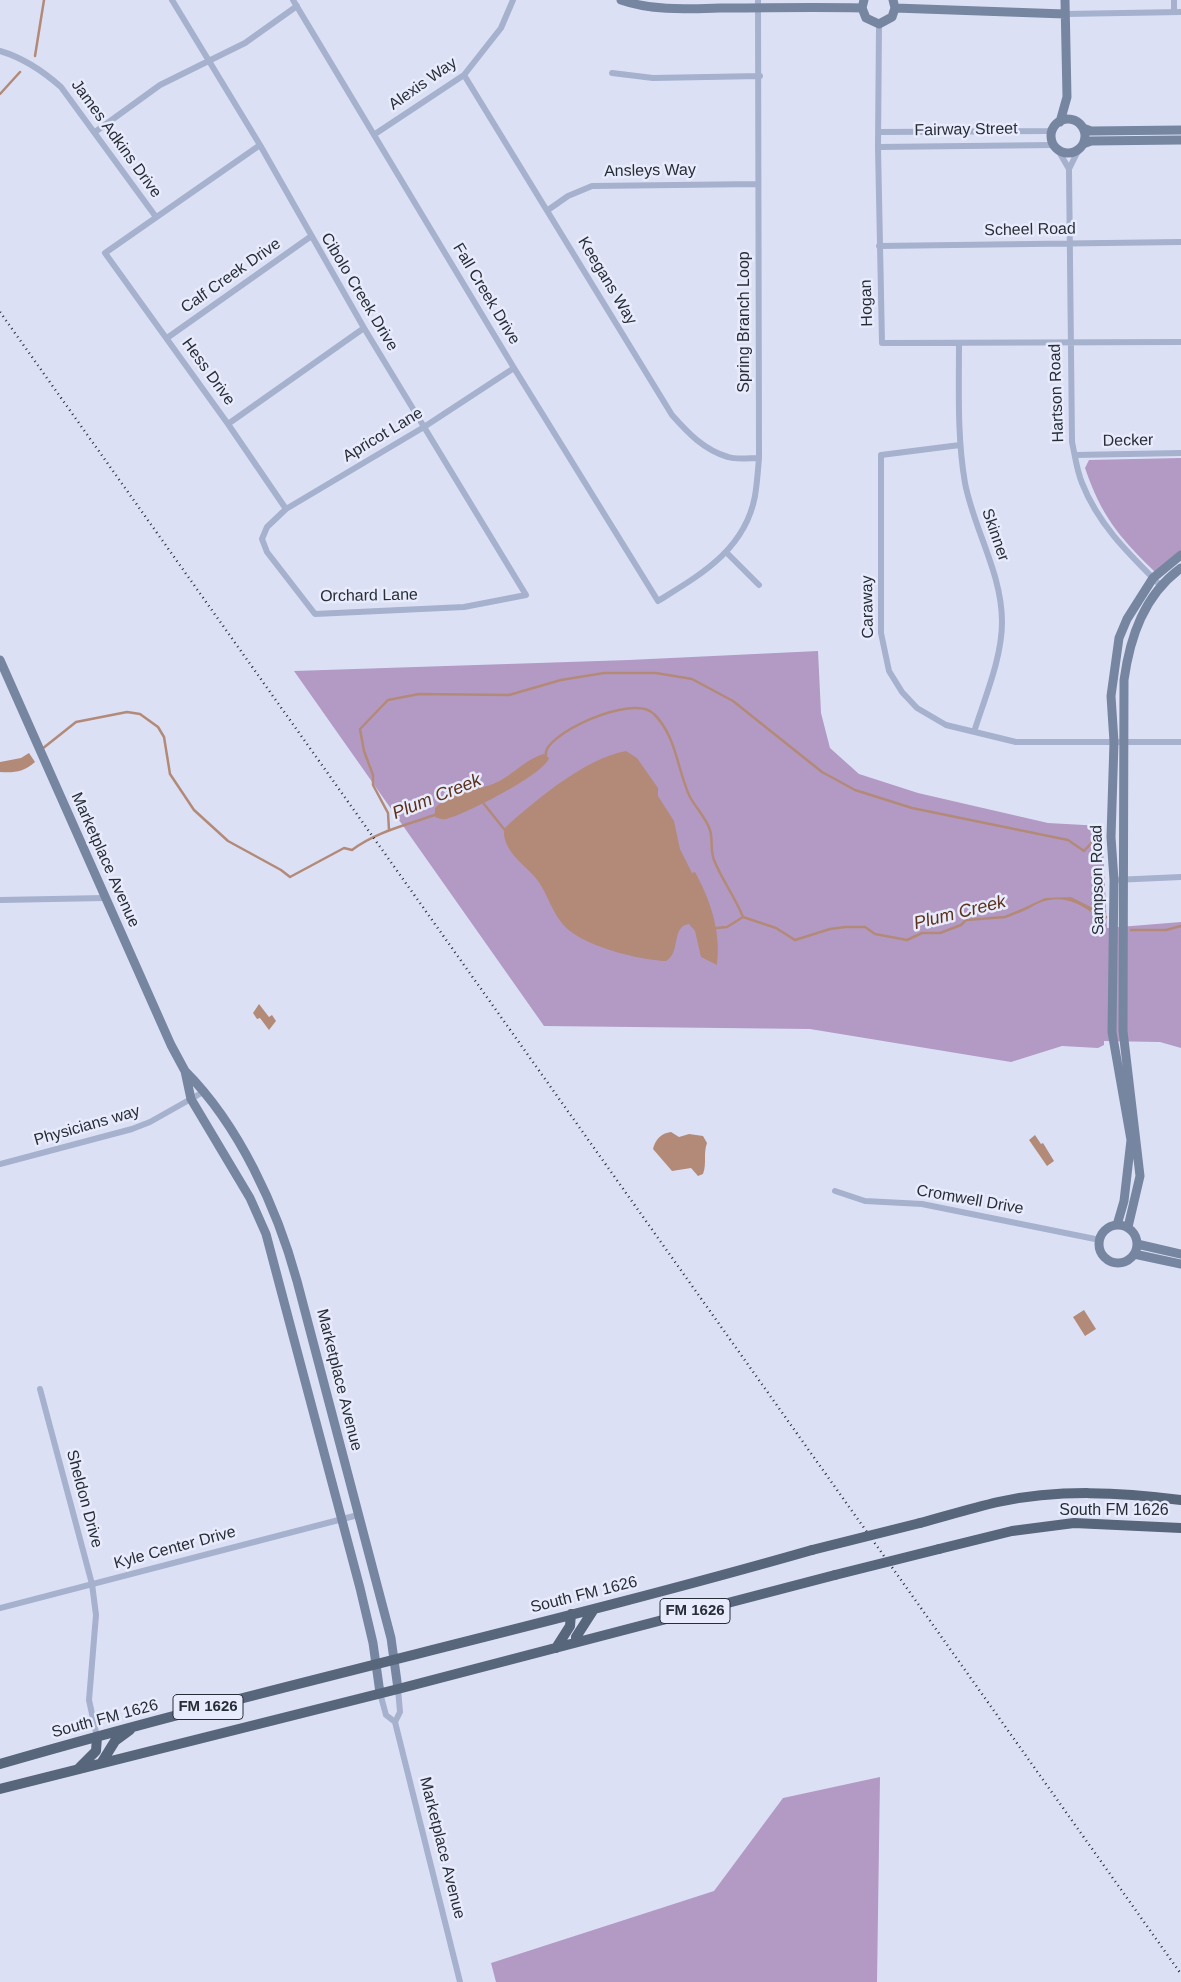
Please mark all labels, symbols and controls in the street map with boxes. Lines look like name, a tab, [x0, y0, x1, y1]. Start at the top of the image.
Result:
street label: Alexis Way	[385, 54, 461, 114]
street label: James Adkins Drive	[67, 76, 165, 202]
street label: Fairway Street	[914, 120, 1018, 140]
street label: Ansleys Way	[604, 161, 696, 181]
street label: Scheel Road	[984, 220, 1076, 240]
street label: Cibolo Creek Drive	[316, 230, 402, 354]
street label: Calf Creek Drive	[177, 234, 285, 318]
street label: Keegans Way	[573, 234, 641, 328]
street label: Fall Creek Drive	[448, 240, 524, 348]
street label: Spring Branch Loop	[735, 251, 755, 393]
street label: Hogan	[857, 279, 877, 327]
street label: Hess Drive	[177, 335, 239, 409]
street label: Hartson Road	[1046, 343, 1068, 443]
street label: Apricot Lane	[340, 404, 426, 466]
street label: Decker	[1102, 431, 1154, 451]
street label: Skinner	[977, 506, 1013, 564]
street label: Caraway	[858, 575, 878, 639]
street label: Orchard Lane	[320, 586, 418, 606]
water label: Plum Creek	[389, 769, 485, 825]
street label: Marketplace Avenue	[67, 790, 143, 930]
street label: Sampson Road	[1087, 825, 1109, 935]
water label: Plum Creek	[912, 891, 1008, 935]
street label: Physicians way	[32, 1102, 142, 1150]
street label: Cromwell Drive	[915, 1181, 1025, 1219]
street label: Marketplace Avenue	[312, 1307, 366, 1453]
street label: Sheldon Drive	[62, 1448, 106, 1550]
street label: South FM 1626	[1059, 1501, 1169, 1521]
street label: Kyle Center Drive	[112, 1523, 238, 1573]
street label: South FM 1626	[529, 1572, 639, 1618]
road number: FM 1626	[660, 1598, 730, 1624]
road number: FM 1626	[173, 1694, 243, 1720]
street label: South FM 1626	[50, 1696, 160, 1742]
street label: Marketplace Avenue	[415, 1775, 469, 1921]

